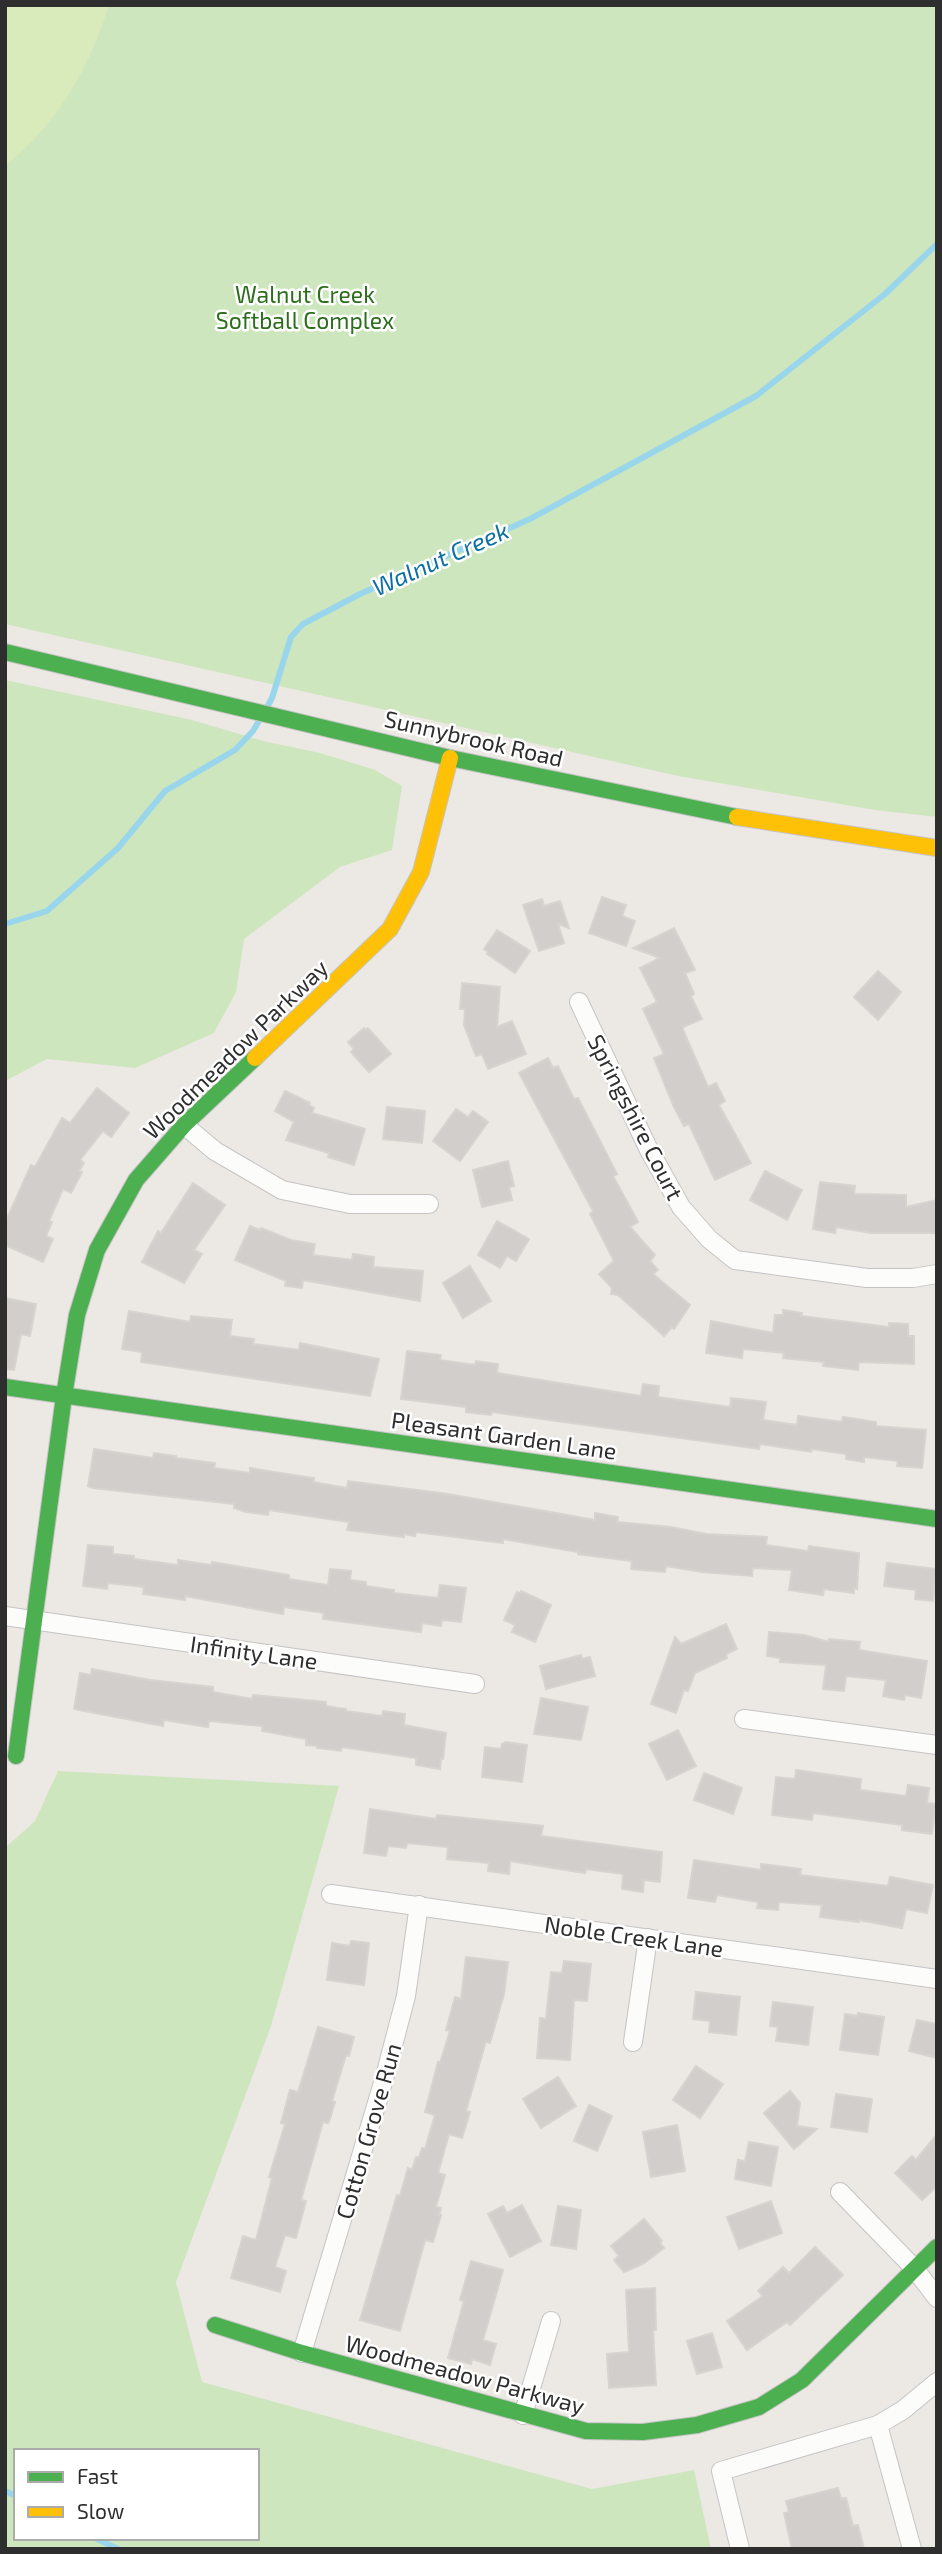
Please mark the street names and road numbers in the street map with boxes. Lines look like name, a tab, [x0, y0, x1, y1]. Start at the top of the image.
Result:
street label: Sunnybrook Road	[382, 704, 566, 772]
street label: Woodmeadow Parkway	[137, 953, 333, 1145]
street label: Springshire Court	[582, 1030, 690, 1205]
street label: Pleasant Garden Lane	[390, 1405, 618, 1465]
street label: Infinity Lane	[189, 1629, 319, 1675]
street label: Noble Creek Lane	[543, 1910, 725, 1962]
street label: Cotton Grove Run	[329, 2040, 407, 2222]
street label: Woodmeadow Parkway	[342, 2329, 588, 2419]

